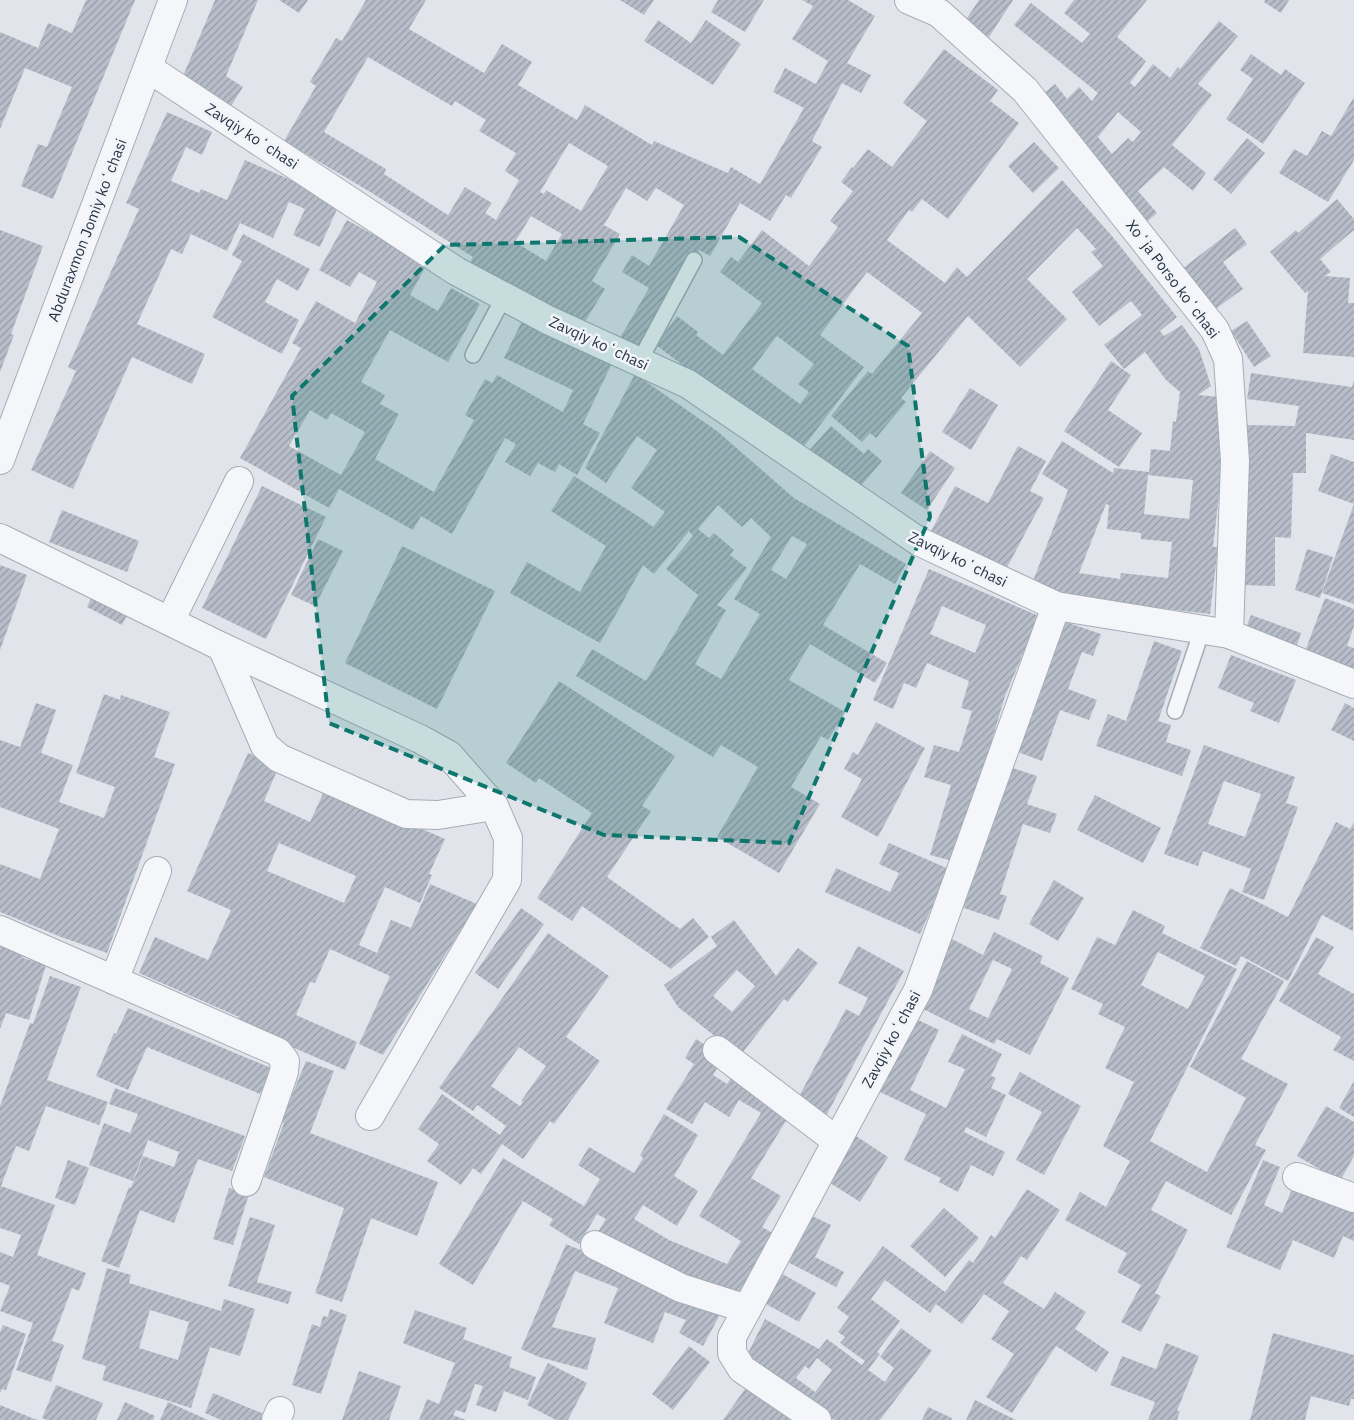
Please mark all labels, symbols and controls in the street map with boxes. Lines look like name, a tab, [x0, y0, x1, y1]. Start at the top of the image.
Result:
street label: Zavqiy koʻchasi	[202, 99, 302, 173]
street label: Abduraxmon Jomiy koʻchasi	[43, 136, 131, 324]
street label: Xoʻja Porso koʻchasi	[1122, 216, 1224, 342]
street label: Zavqiy koʻchasi	[546, 312, 652, 374]
street label: Zavqiy koʻchasi	[906, 527, 1010, 591]
street label: Zavqiy koʻchasi	[857, 987, 925, 1091]

